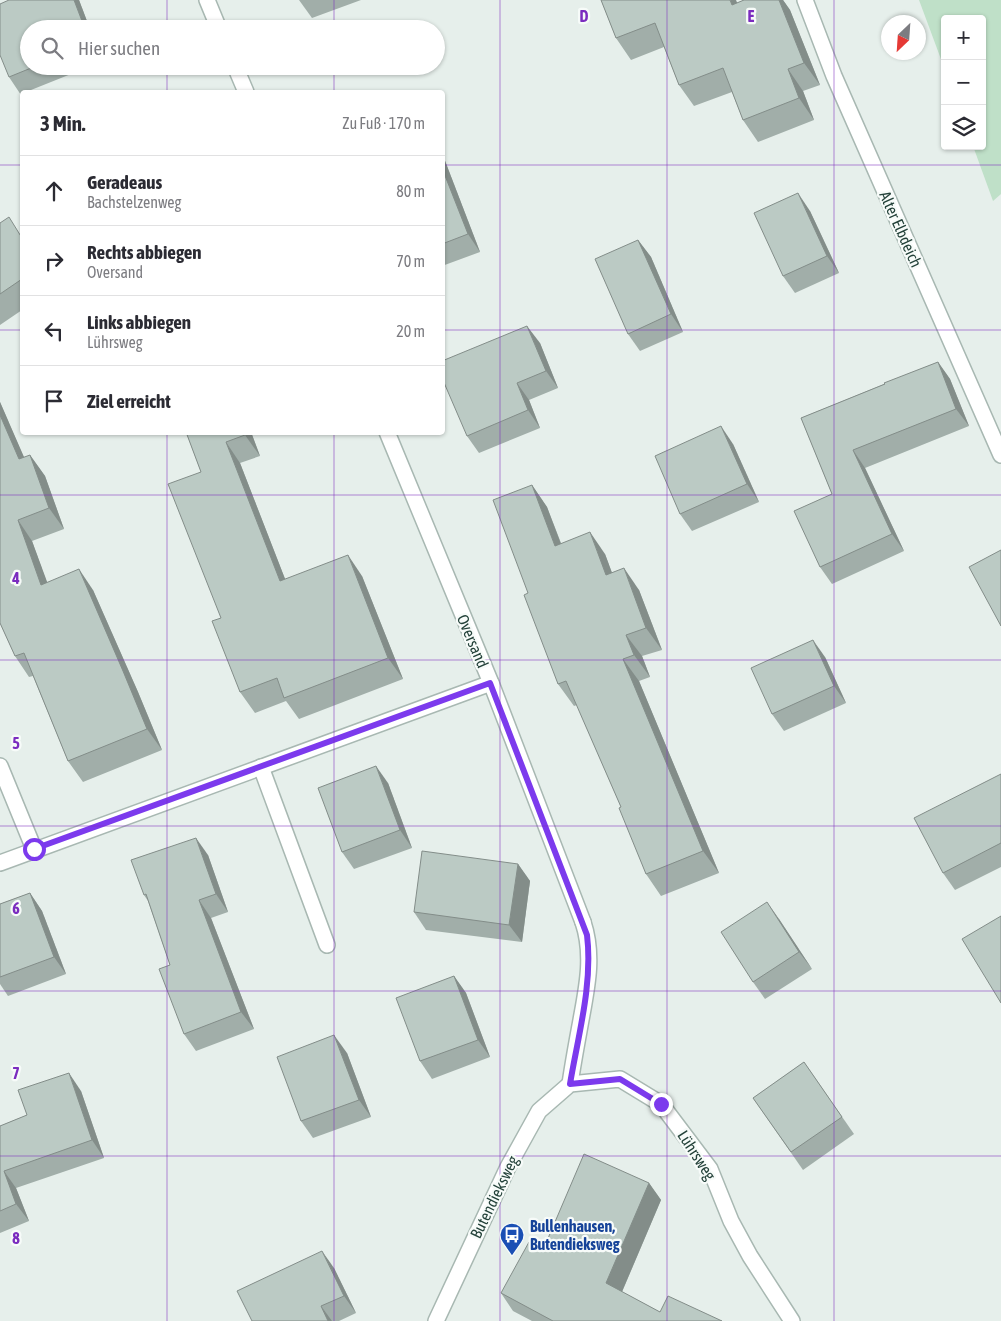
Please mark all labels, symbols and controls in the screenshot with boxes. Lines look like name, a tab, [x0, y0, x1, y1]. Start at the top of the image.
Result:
text: D	[580, 7, 589, 25]
text: E	[748, 7, 755, 25]
north arrow	[881, 15, 926, 60]
map controls	[941, 15, 986, 150]
button: +	[941, 15, 986, 60]
search box	[20, 20, 445, 75]
icon: search	[38, 34, 66, 62]
text: Hier suchen	[78, 37, 160, 59]
button: −	[941, 60, 986, 105]
button: layers	[941, 105, 986, 150]
text: 3 Min.	[40, 111, 86, 135]
text: Zu Fuß · 170 m	[342, 114, 425, 132]
text: Geradeaus	[87, 171, 162, 193]
icon: ahead	[40, 177, 68, 205]
text: 80 m	[396, 182, 425, 200]
street label: Alter Elbdeich	[876, 188, 926, 270]
text: Bachstelzenweg	[87, 193, 181, 211]
text: Rechts abbiegen	[87, 241, 202, 263]
icon: right	[40, 247, 68, 275]
text: 70 m	[396, 252, 425, 270]
text: Oversand	[87, 263, 143, 281]
text: Links abbiegen	[87, 311, 191, 333]
icon: left	[40, 317, 68, 345]
text: 20 m	[396, 322, 425, 340]
text: Lührsweg	[87, 333, 143, 351]
icon: arrive	[40, 387, 68, 415]
text: Ziel erreicht	[87, 390, 171, 412]
text: 4	[11, 569, 20, 587]
street label: Oversand	[454, 612, 492, 670]
text: 5	[12, 734, 20, 752]
route start	[23, 838, 46, 861]
text: 6	[12, 899, 20, 917]
text: 7	[12, 1064, 20, 1082]
route end	[650, 1093, 673, 1116]
street label: Lührsweg	[673, 1127, 720, 1184]
street label: Butendieksweg	[466, 1153, 523, 1242]
place label: Bullenhausen, Butendieksweg	[530, 1217, 620, 1253]
bus stop icon: Bullenhausen, Butendieksweg	[499, 1222, 525, 1256]
text: 8	[12, 1229, 20, 1247]

